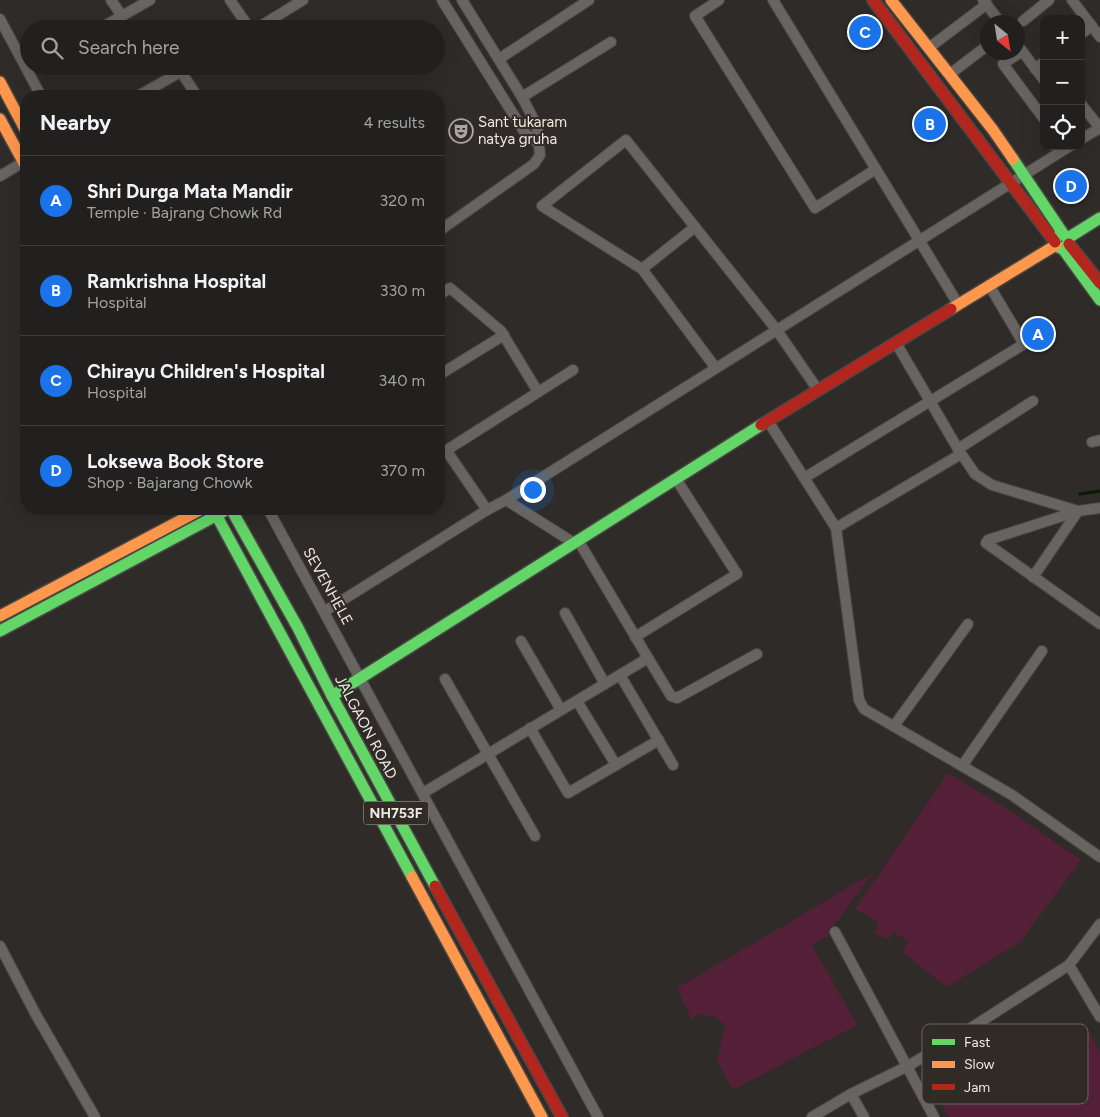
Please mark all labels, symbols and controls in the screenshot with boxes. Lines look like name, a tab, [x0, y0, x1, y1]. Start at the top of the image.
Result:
pin: C	[849, 13, 881, 51]
north arrow	[980, 15, 1025, 60]
map controls	[1040, 15, 1085, 150]
button: +	[1040, 15, 1085, 60]
search box	[20, 20, 445, 75]
icon: search	[38, 34, 66, 62]
text: Search here	[78, 36, 180, 59]
button: −	[1040, 60, 1085, 105]
pin: B	[914, 105, 946, 143]
button: locate	[1040, 105, 1085, 150]
text: Nearby	[40, 110, 111, 135]
text: 4 results	[364, 113, 425, 132]
place label: Sant tukaram natya gruha	[478, 113, 567, 148]
theatre icon: Sant tukaram natya gruha	[448, 118, 474, 144]
pin: D	[1055, 167, 1087, 205]
text: Shri Durga Mata Mandir	[87, 180, 293, 203]
text: A	[50, 191, 62, 210]
text: 320 m	[380, 191, 425, 210]
text: Temple · Bajrang Chowk Rd	[87, 203, 282, 222]
text: Ramkrishna Hospital	[87, 270, 266, 293]
text: B	[51, 281, 61, 300]
text: 330 m	[380, 281, 425, 300]
text: Hospital	[87, 293, 147, 312]
pin: A	[1022, 315, 1054, 353]
text: Chirayu Children's Hospital	[87, 360, 325, 383]
text: C	[50, 371, 62, 390]
text: 340 m	[379, 371, 425, 390]
text: Hospital	[87, 383, 147, 402]
text: Loksewa Book Store	[87, 450, 264, 473]
text: D	[50, 461, 62, 480]
text: 370 m	[380, 461, 425, 480]
text: Shop · Bajarang Chowk	[87, 473, 253, 492]
your location	[520, 477, 546, 503]
street label: SEVENHELE	[299, 544, 357, 628]
street label: JALGAON ROAD	[331, 672, 401, 782]
road number: NH753F	[364, 801, 428, 824]
legend	[922, 1024, 1088, 1104]
text: Fast	[964, 1034, 990, 1051]
text: Slow	[964, 1056, 995, 1073]
text: Jam	[964, 1079, 990, 1096]

